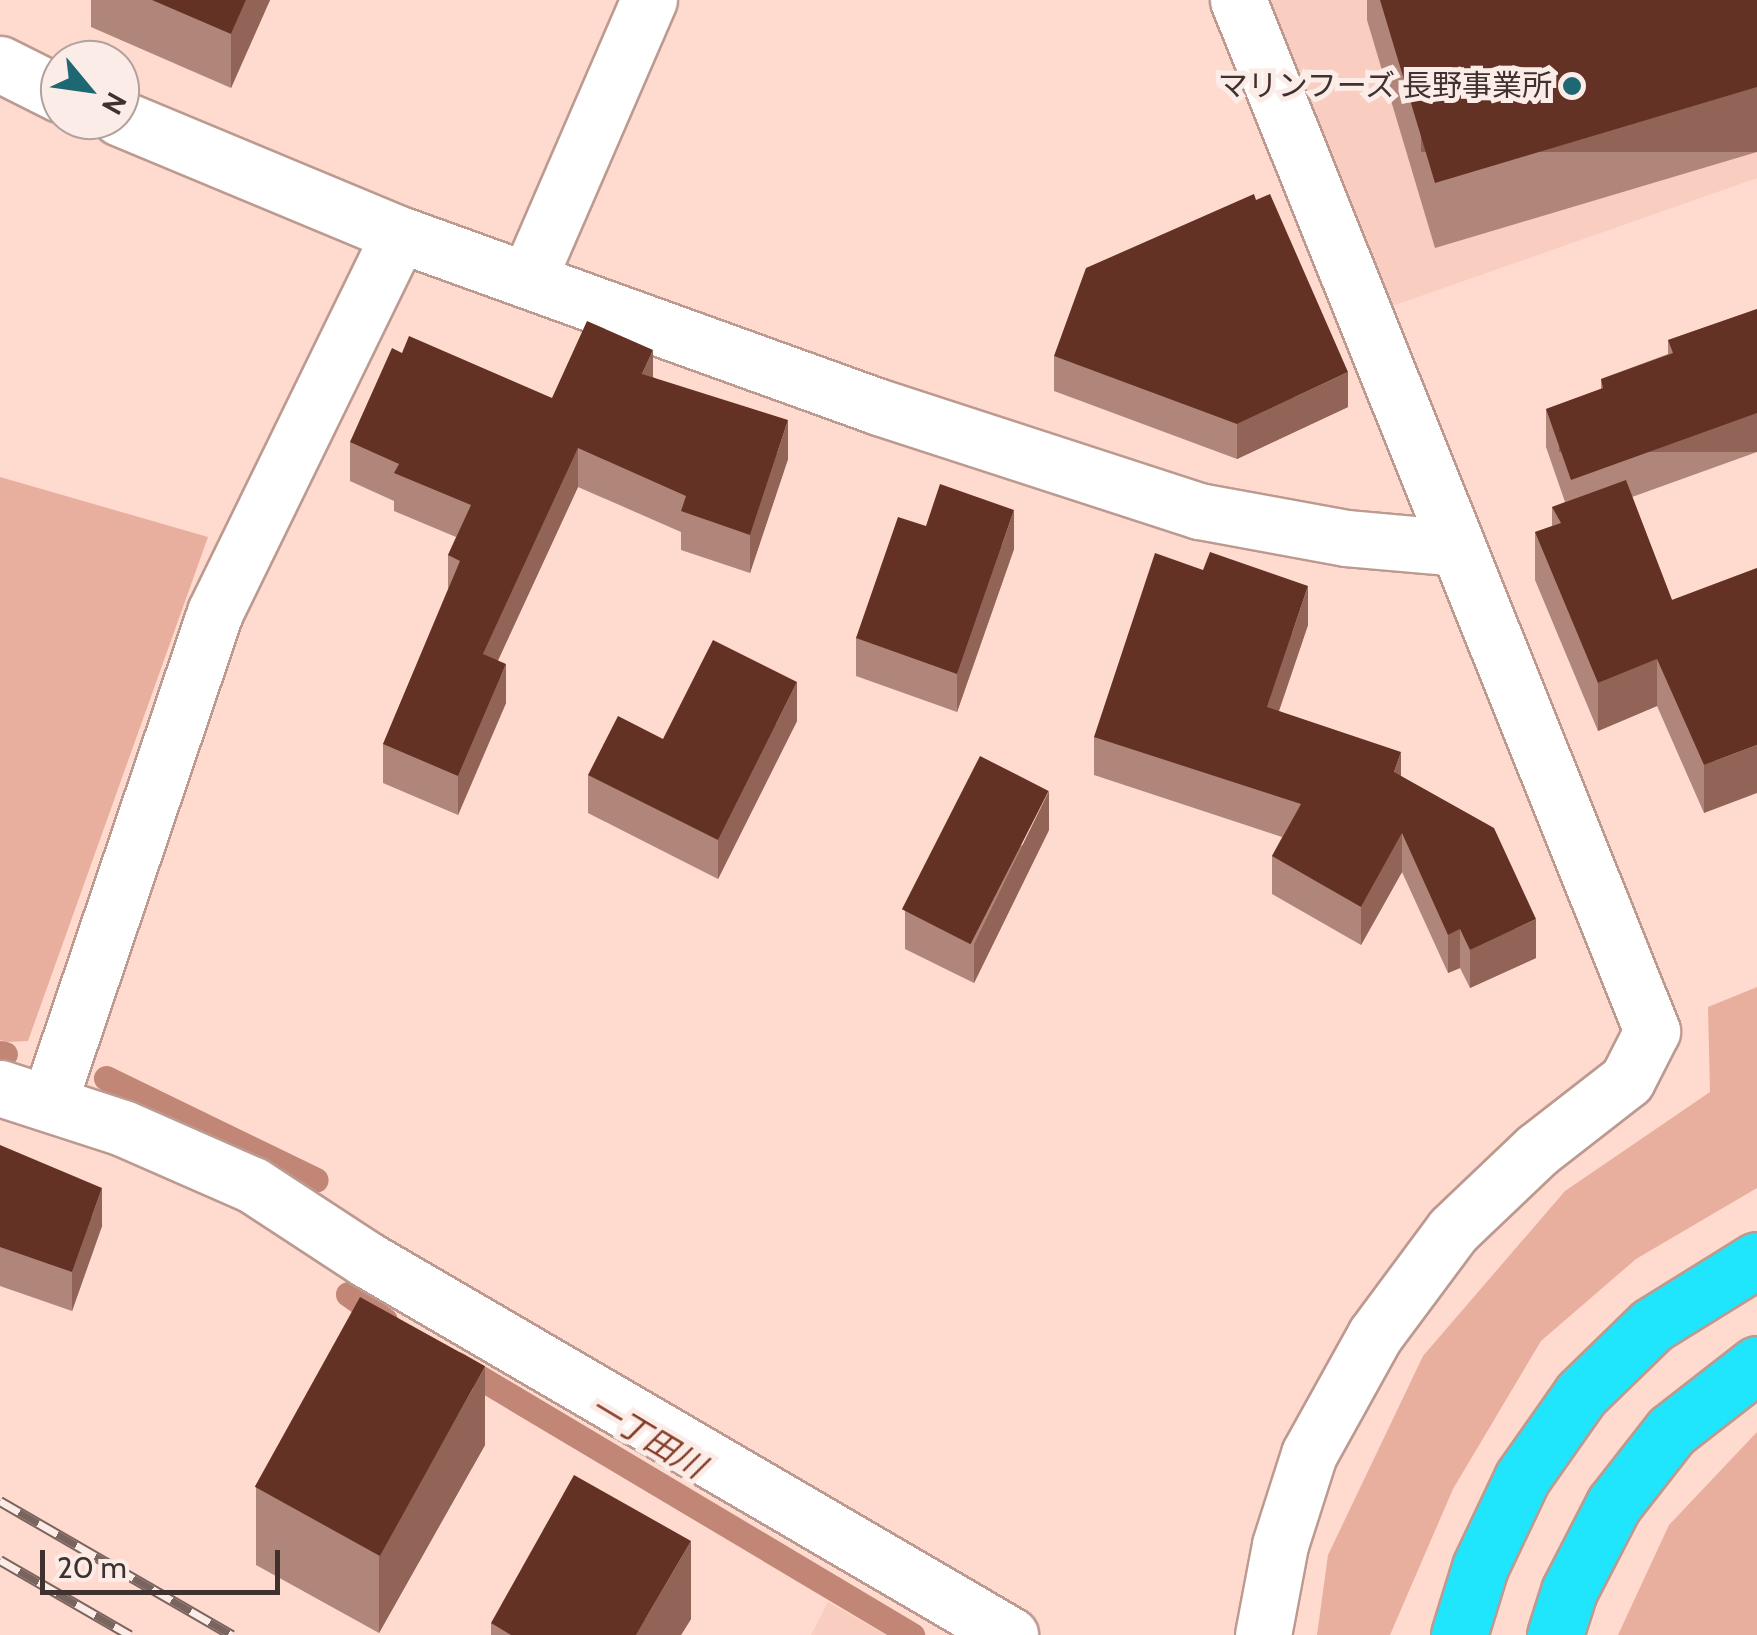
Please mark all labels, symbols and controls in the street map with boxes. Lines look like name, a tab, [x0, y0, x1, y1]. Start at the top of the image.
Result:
north arrow	[40, 40, 140, 140]
place label: マリンフーズ 長野事業所	[1215, 68, 1552, 104]
marker: マリンフーズ 長野事業所	[1561, 75, 1583, 97]
text: N	[95, 87, 134, 120]
water label: 一丁田川	[582, 1388, 712, 1486]
scale bar	[45, 1530, 285, 1592]
text: 20 m	[57, 1549, 127, 1586]

